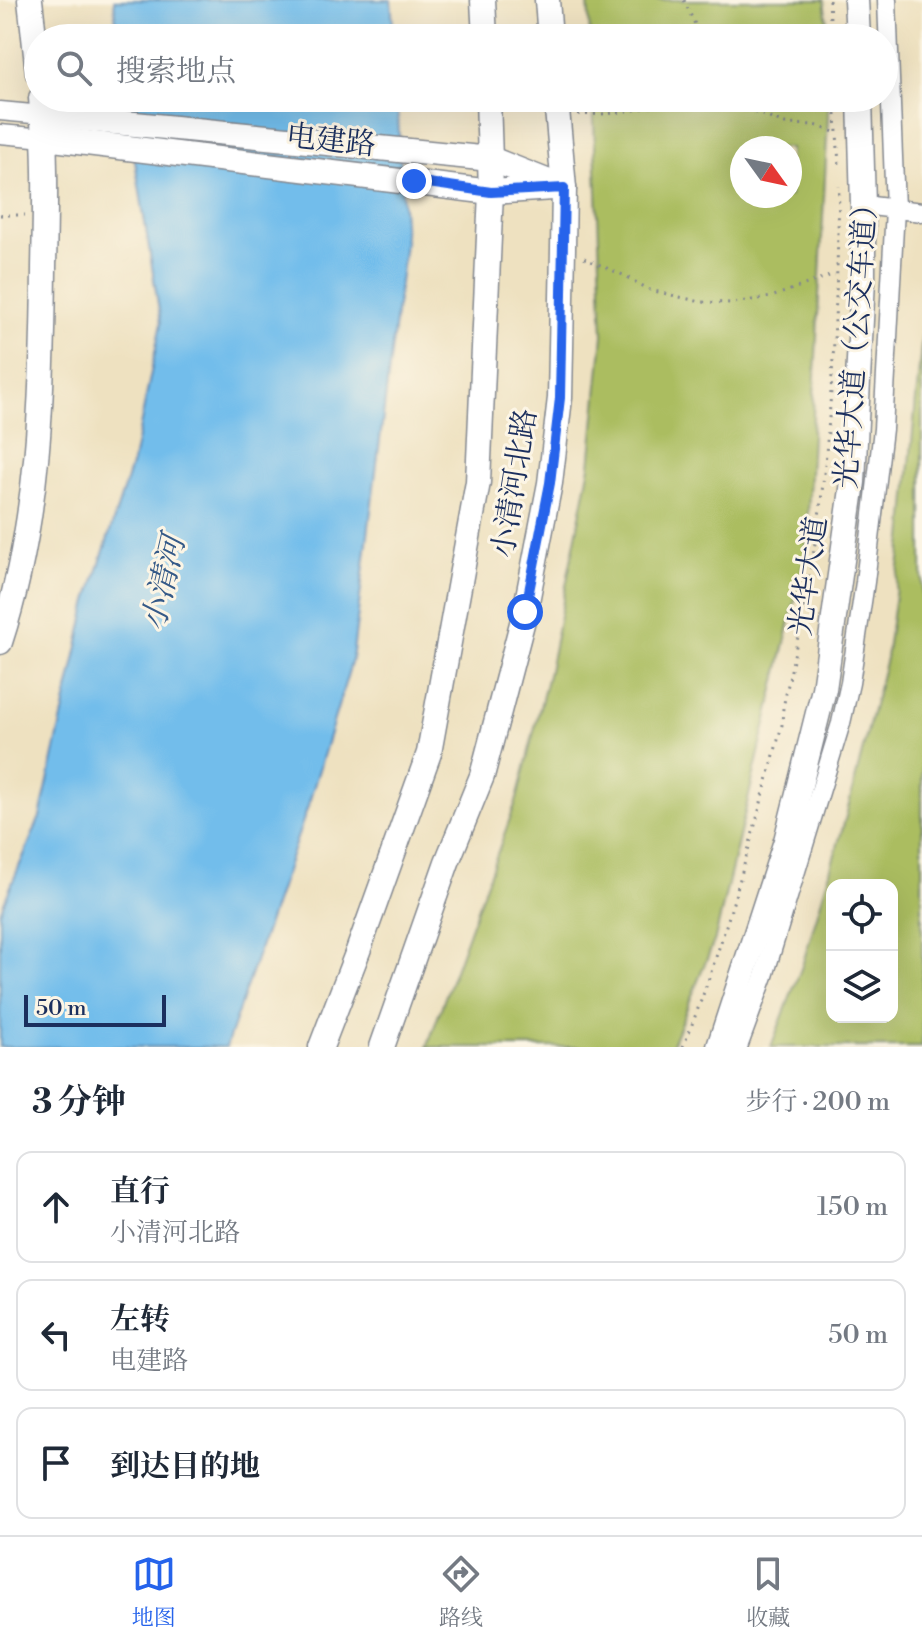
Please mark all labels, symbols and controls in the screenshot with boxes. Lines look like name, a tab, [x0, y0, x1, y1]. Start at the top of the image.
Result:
search box	[24, 24, 898, 112]
icon: search	[52, 46, 96, 90]
text: 搜索地点	[116, 53, 236, 91]
street label: 电建路	[284, 117, 378, 165]
north arrow	[730, 136, 802, 208]
route end	[396, 163, 432, 199]
street label: 光华大道（公交车道）	[828, 188, 886, 490]
street label: 小清河北路	[484, 406, 545, 560]
street label: 光华大道	[782, 514, 836, 638]
water label: 小清河	[134, 527, 195, 635]
route start	[507, 594, 543, 630]
map controls	[826, 879, 898, 1023]
button: locate	[826, 879, 898, 951]
button: layers	[826, 951, 898, 1023]
scale bar	[24, 991, 166, 1027]
text: 50 m	[36, 995, 87, 1022]
text: 3 分钟	[32, 1082, 126, 1124]
text: 步行 · 200 m	[746, 1086, 890, 1118]
text: 直行	[110, 1173, 170, 1211]
icon: ahead	[34, 1185, 78, 1229]
text: 150 m	[817, 1191, 888, 1223]
text: 小清河北路	[110, 1217, 240, 1249]
text: 左转	[110, 1301, 170, 1339]
icon: left	[34, 1313, 78, 1357]
text: 50 m	[828, 1319, 888, 1351]
text: 电建路	[110, 1345, 188, 1377]
icon: arrive	[34, 1441, 78, 1485]
text: 到达目的地	[110, 1448, 260, 1486]
tab: 地图	[132, 1552, 176, 1632]
tab: 路线	[439, 1552, 483, 1632]
tab: 收藏	[746, 1552, 790, 1632]

